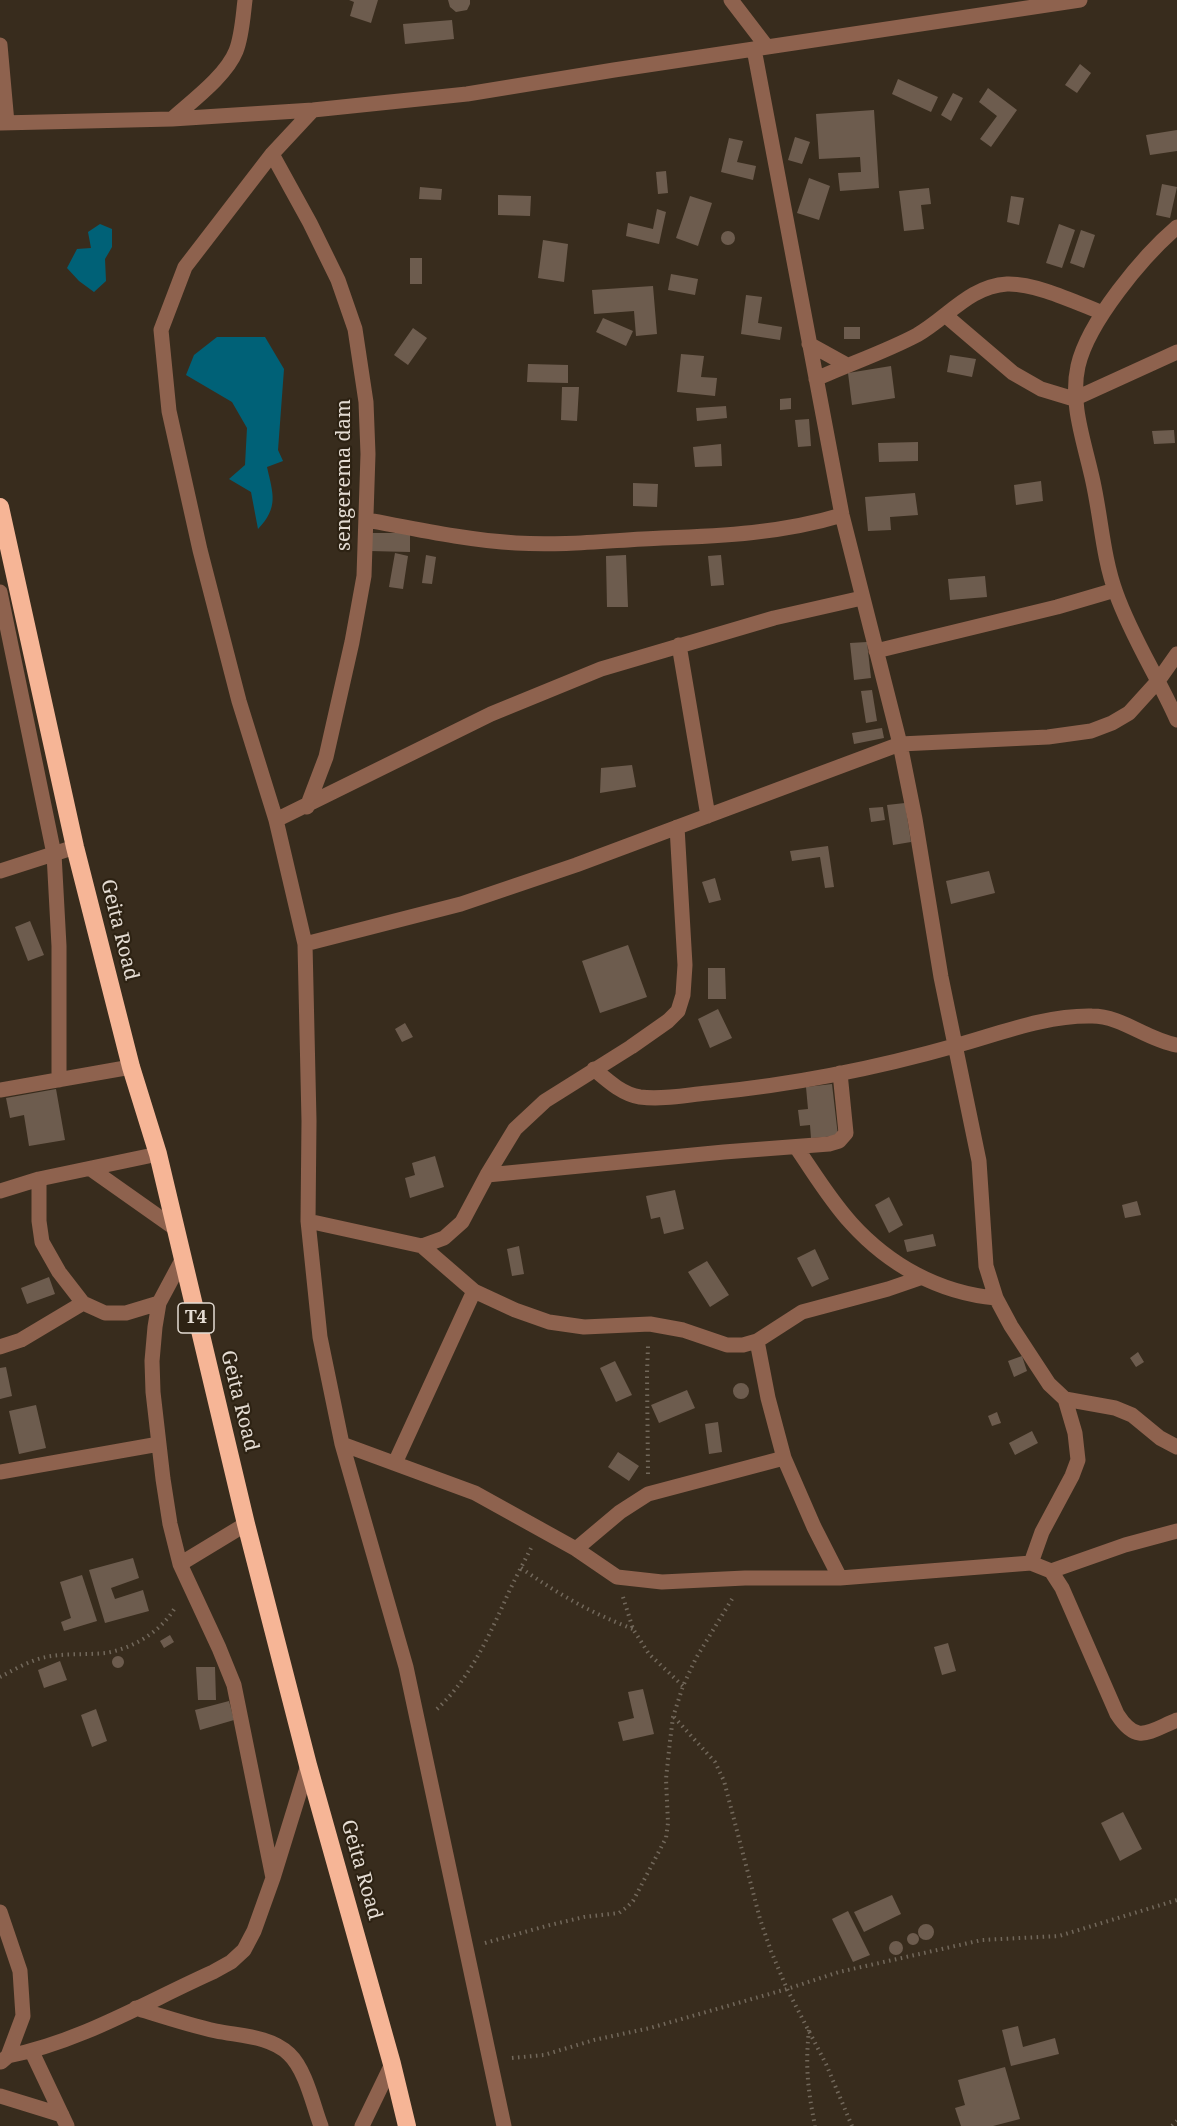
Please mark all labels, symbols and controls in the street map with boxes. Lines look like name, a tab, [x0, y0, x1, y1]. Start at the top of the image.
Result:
street label: sengerema dam	[332, 399, 356, 551]
street label: Geita Road	[95, 877, 143, 983]
road number: T4	[178, 1303, 214, 1333]
street label: Geita Road	[215, 1348, 263, 1454]
street label: Geita Road	[335, 1817, 387, 1923]

